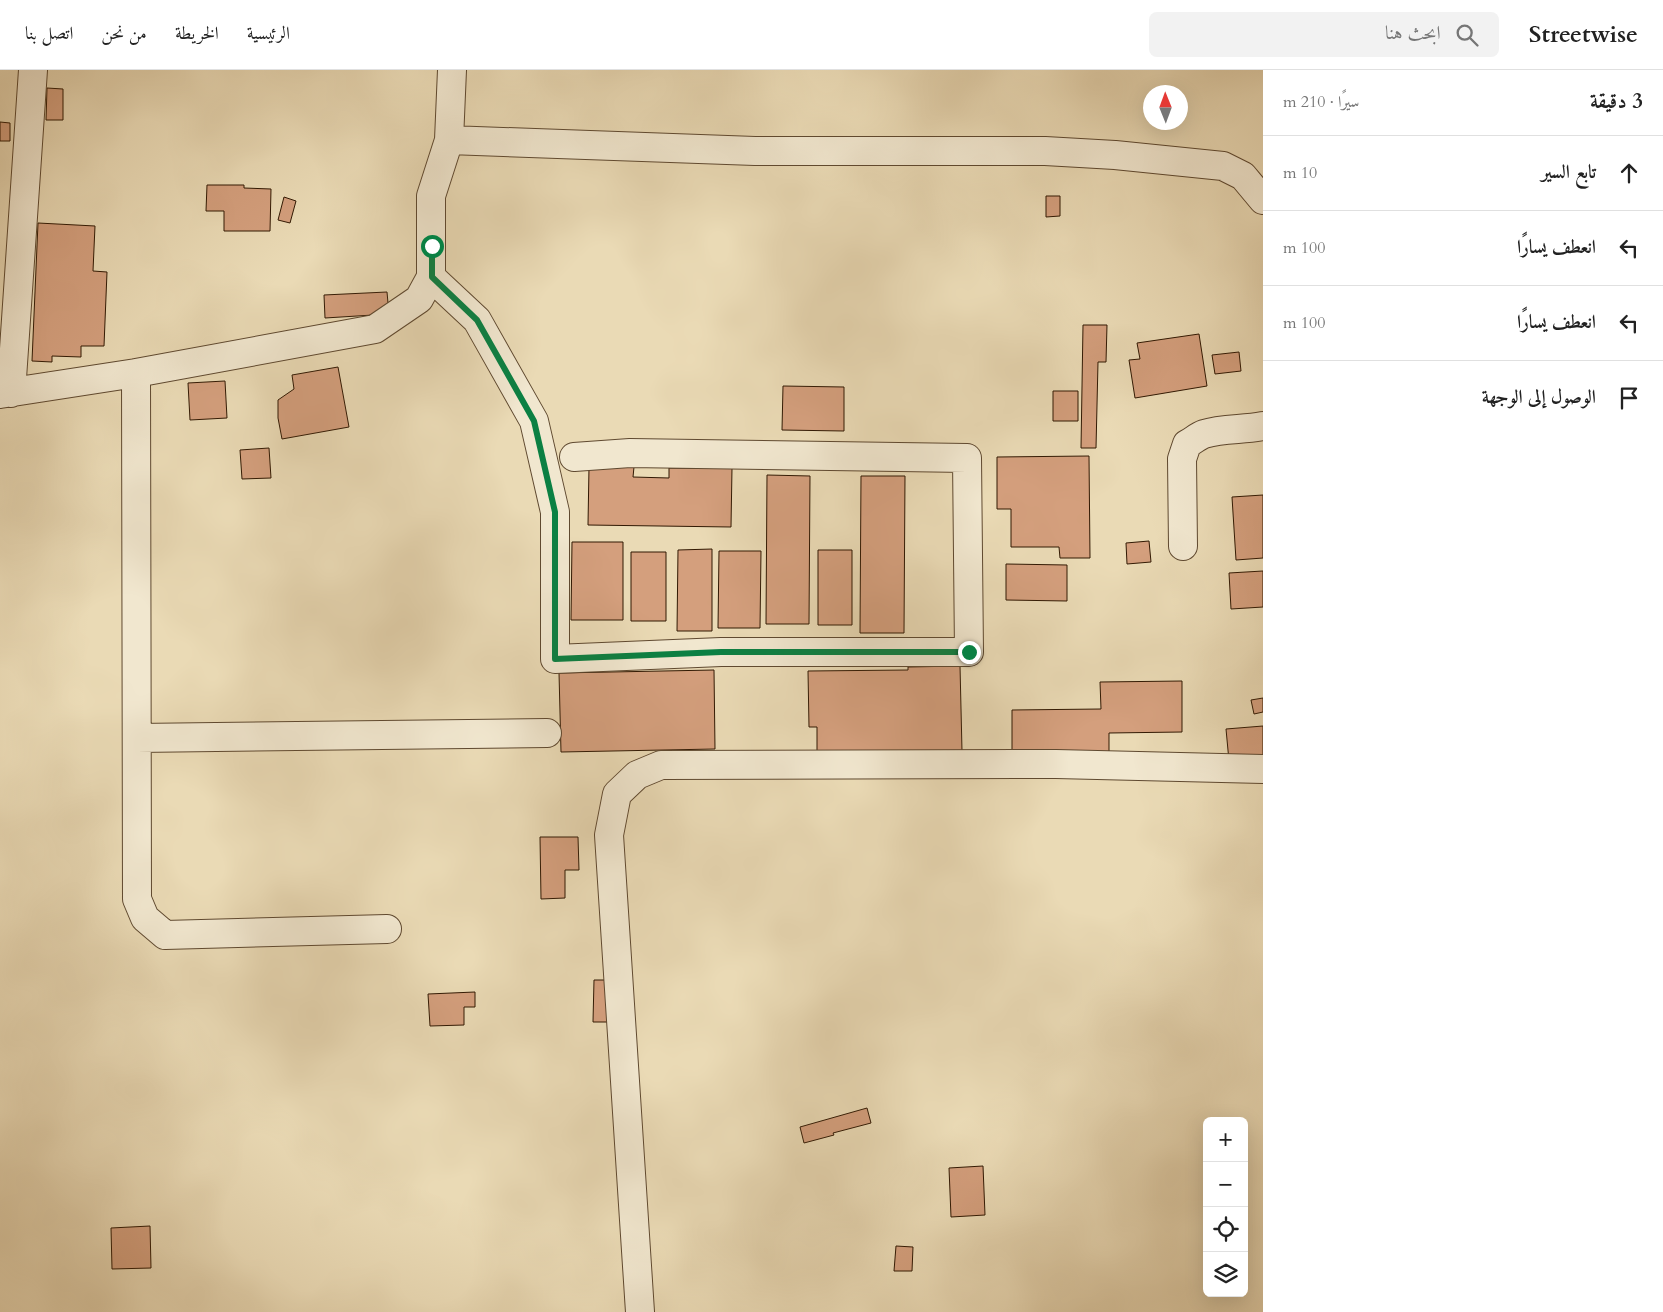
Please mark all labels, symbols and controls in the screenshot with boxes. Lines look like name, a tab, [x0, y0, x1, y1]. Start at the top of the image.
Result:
search box	[1149, 12, 1499, 57]
text: Streetwise	[1529, 18, 1638, 51]
text: ابحث هنا	[1385, 20, 1441, 46]
text: اتصل بنا	[25, 21, 73, 46]
text: من نحن	[101, 21, 147, 46]
text: الخريطة	[175, 21, 219, 46]
text: الرئيسية	[247, 21, 290, 46]
icon: search	[1453, 21, 1481, 49]
north arrow	[1143, 85, 1188, 130]
text: 3 دقيقة	[1590, 87, 1643, 116]
text: سيرًا · 210 m	[1283, 91, 1359, 113]
text: تابع السير	[1541, 159, 1596, 185]
icon: ahead	[1615, 159, 1643, 187]
text: 10 m	[1283, 162, 1317, 184]
text: انعطف يسارًا	[1517, 234, 1596, 260]
icon: left	[1615, 234, 1643, 262]
route start	[421, 235, 444, 258]
text: 100 m	[1283, 237, 1325, 259]
text: انعطف يسارًا	[1517, 309, 1596, 335]
icon: left	[1615, 309, 1643, 337]
text: 100 m	[1283, 312, 1325, 334]
text: الوصول إلى الوجهة	[1482, 384, 1596, 410]
icon: arrive	[1615, 384, 1643, 412]
route end	[958, 641, 981, 664]
map controls	[1203, 1117, 1248, 1297]
button: +	[1203, 1117, 1248, 1162]
button: −	[1203, 1162, 1248, 1207]
button: locate	[1203, 1207, 1248, 1252]
button: layers	[1203, 1252, 1248, 1297]

